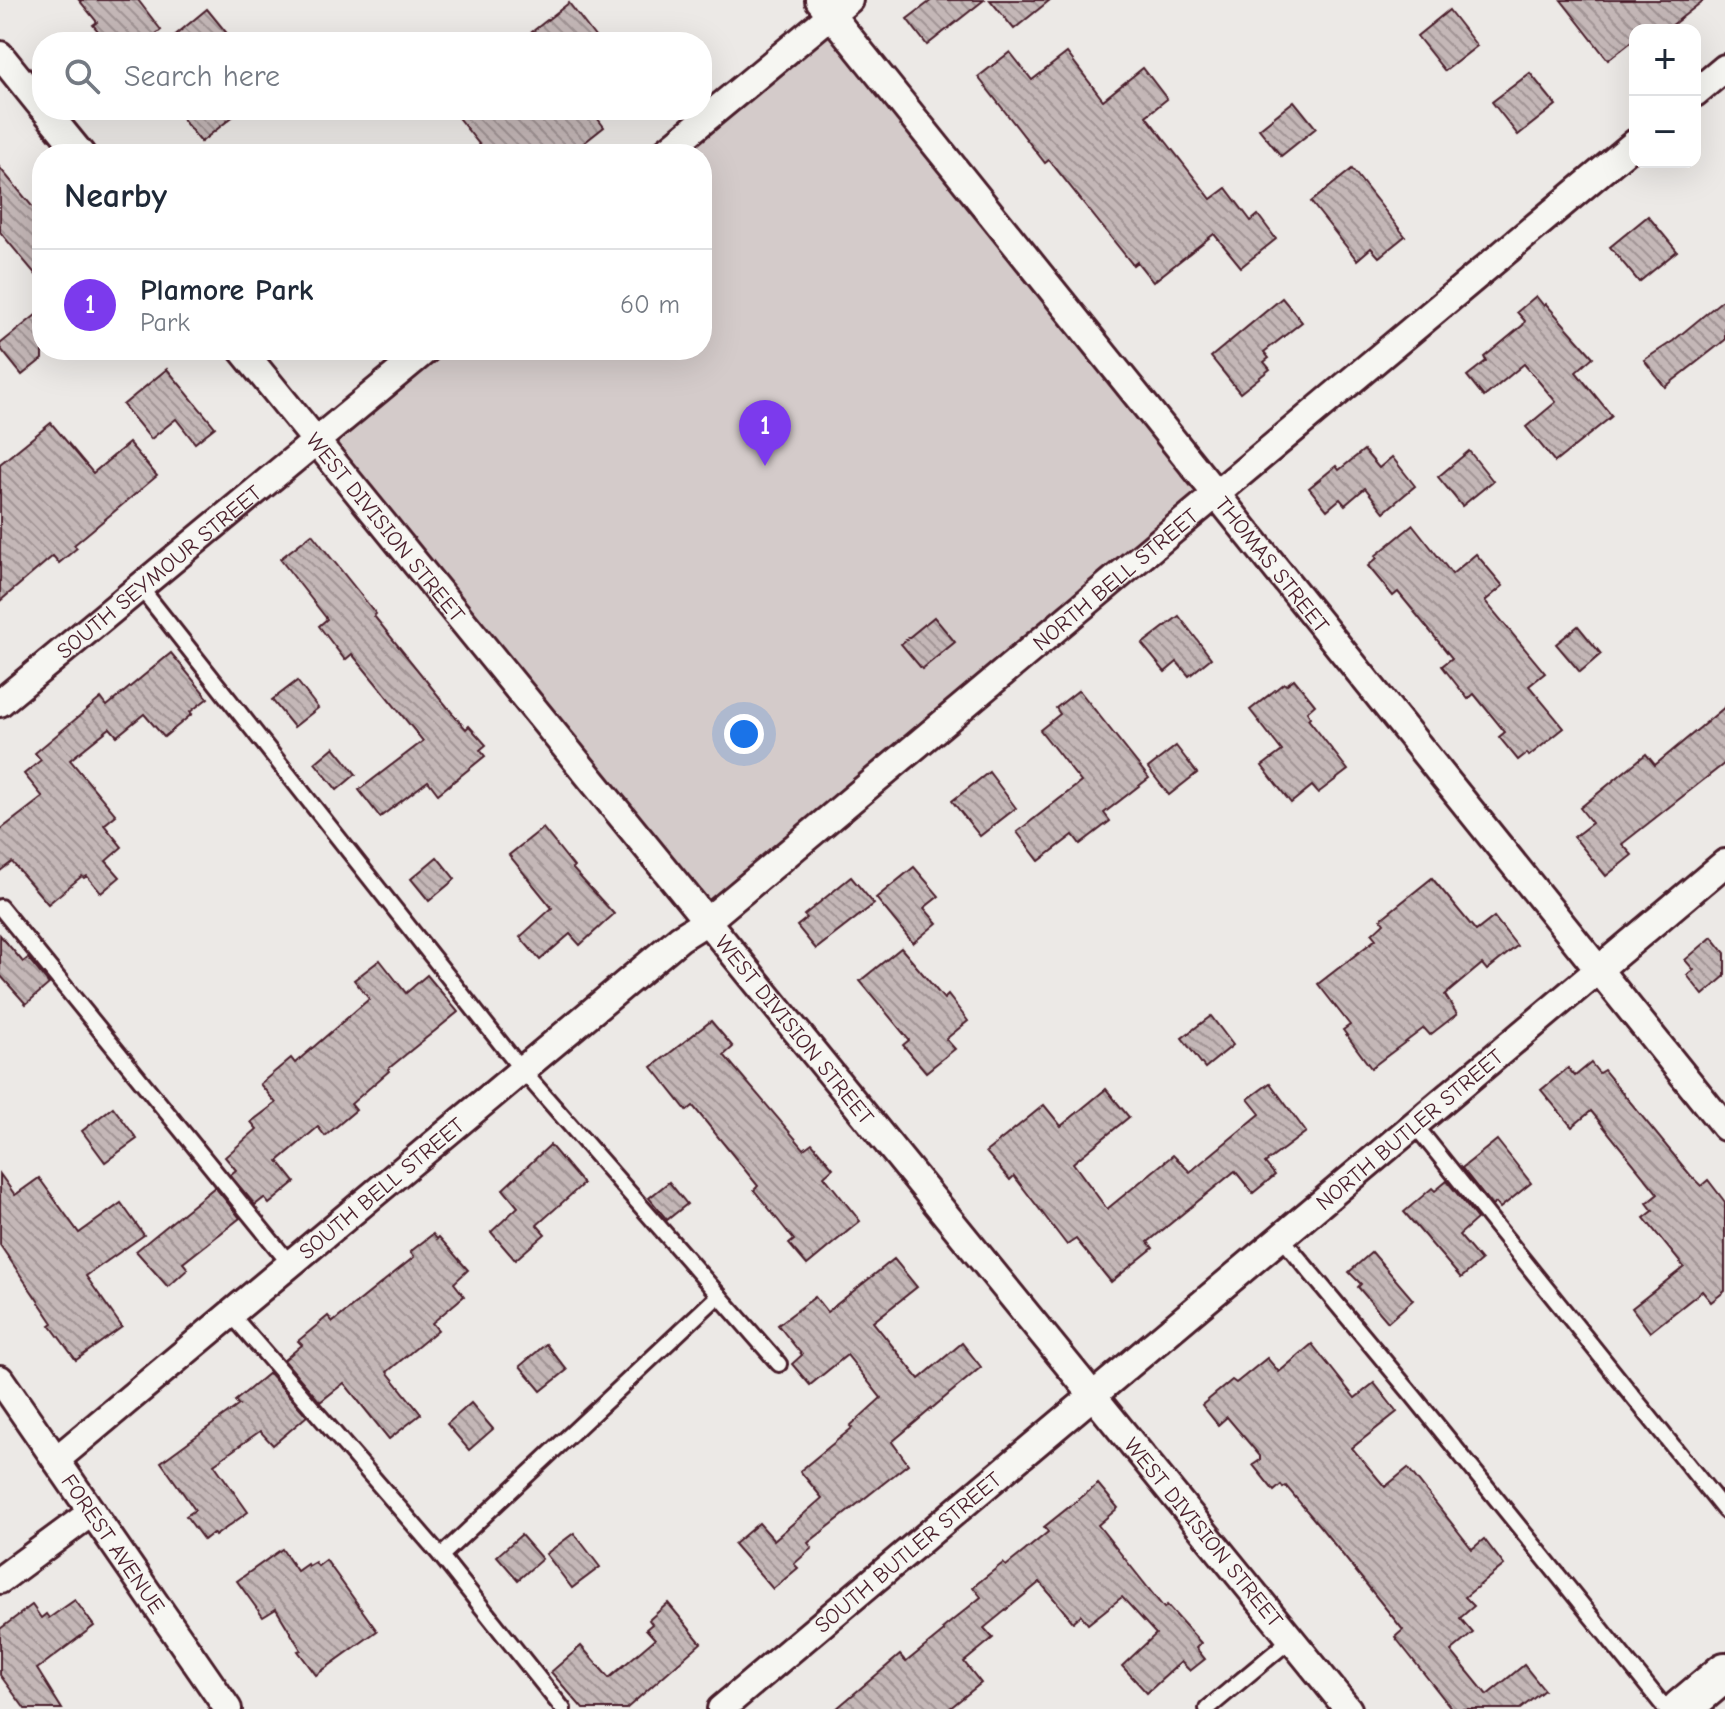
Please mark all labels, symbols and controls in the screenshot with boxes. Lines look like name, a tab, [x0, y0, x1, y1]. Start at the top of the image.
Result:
map controls	[1629, 24, 1701, 168]
button: +	[1629, 24, 1701, 96]
search box	[32, 32, 712, 120]
icon: search	[60, 54, 104, 98]
text: Search here	[124, 59, 280, 94]
button: −	[1629, 96, 1701, 168]
text: Nearby	[64, 176, 167, 216]
text: Plamore Park	[140, 273, 313, 308]
text: 1	[85, 290, 95, 320]
text: 60 m	[620, 290, 680, 320]
text: Park	[140, 308, 190, 338]
pin: 1	[739, 400, 791, 466]
street label: WEST DIVISION STREET	[300, 428, 470, 628]
street label: SOUTH SEYMOUR STREET	[52, 480, 267, 665]
street label: THOMAS STREET	[1209, 492, 1335, 639]
street label: NORTH BELL STREET	[1028, 503, 1204, 656]
your location	[724, 714, 764, 754]
street label: WEST DIVISION STREET	[709, 930, 879, 1130]
street label: NORTH BUTLER STREET	[1311, 1043, 1509, 1216]
street label: SOUTH BELL STREET	[294, 1112, 470, 1265]
street label: WEST DIVISION STREET	[1118, 1433, 1288, 1633]
street label: SOUTH BUTLER STREET	[810, 1466, 1007, 1639]
street label: FOREST AVENUE	[56, 1469, 170, 1619]

